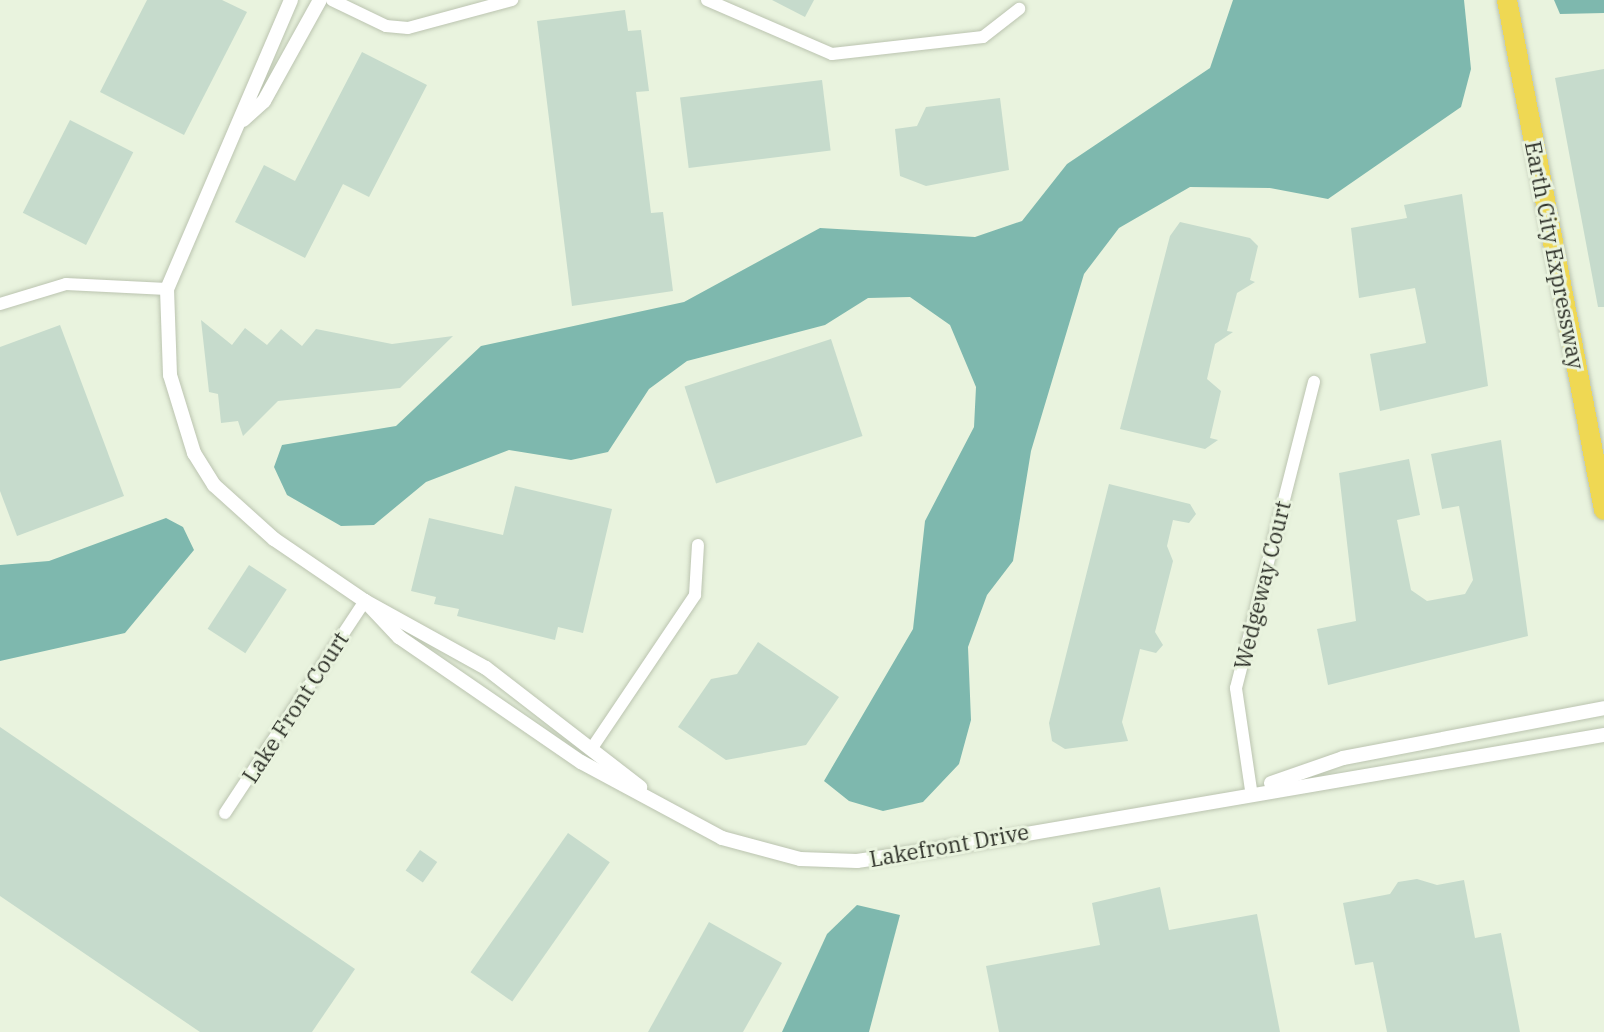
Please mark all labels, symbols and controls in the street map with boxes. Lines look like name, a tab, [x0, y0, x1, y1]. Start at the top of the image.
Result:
street label: Earth City Expressway	[1520, 139, 1590, 371]
street label: Wedgeway Court	[1228, 498, 1296, 672]
street label: Lake Front Court	[236, 627, 354, 787]
street label: Lakefront Drive	[867, 818, 1031, 872]

